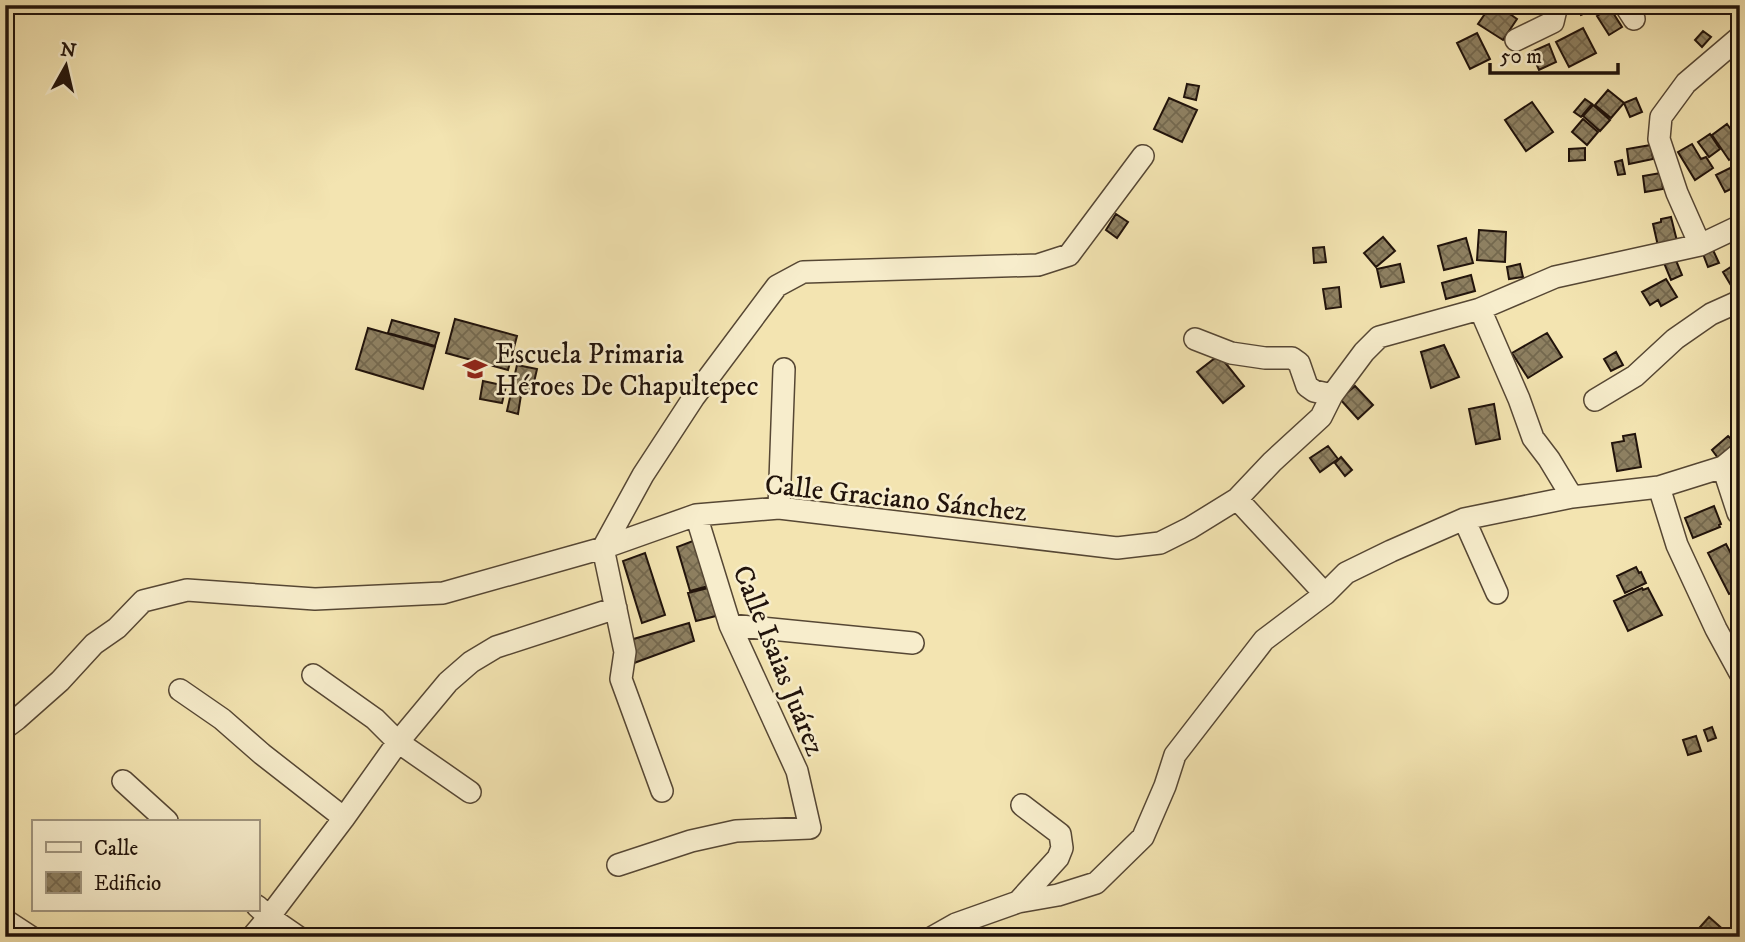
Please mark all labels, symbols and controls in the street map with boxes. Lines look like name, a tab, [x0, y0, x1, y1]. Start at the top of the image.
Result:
north arrow	[32, 32, 102, 102]
scale bar	[1490, 32, 1617, 76]
text: N	[59, 38, 78, 63]
text: 50 m	[1500, 44, 1542, 70]
place label: Escuela Primaria Héroes De Chapultepec	[495, 337, 758, 404]
school or university icon: Escuela Primaria Héroes De Chapultepec	[461, 355, 489, 383]
street label: Calle Graciano Sánchez	[763, 467, 1029, 530]
street label: Calle Isaias Juárez	[724, 560, 833, 761]
legend	[32, 820, 259, 911]
text: Calle	[94, 836, 138, 862]
text: Edificio	[94, 871, 161, 897]

